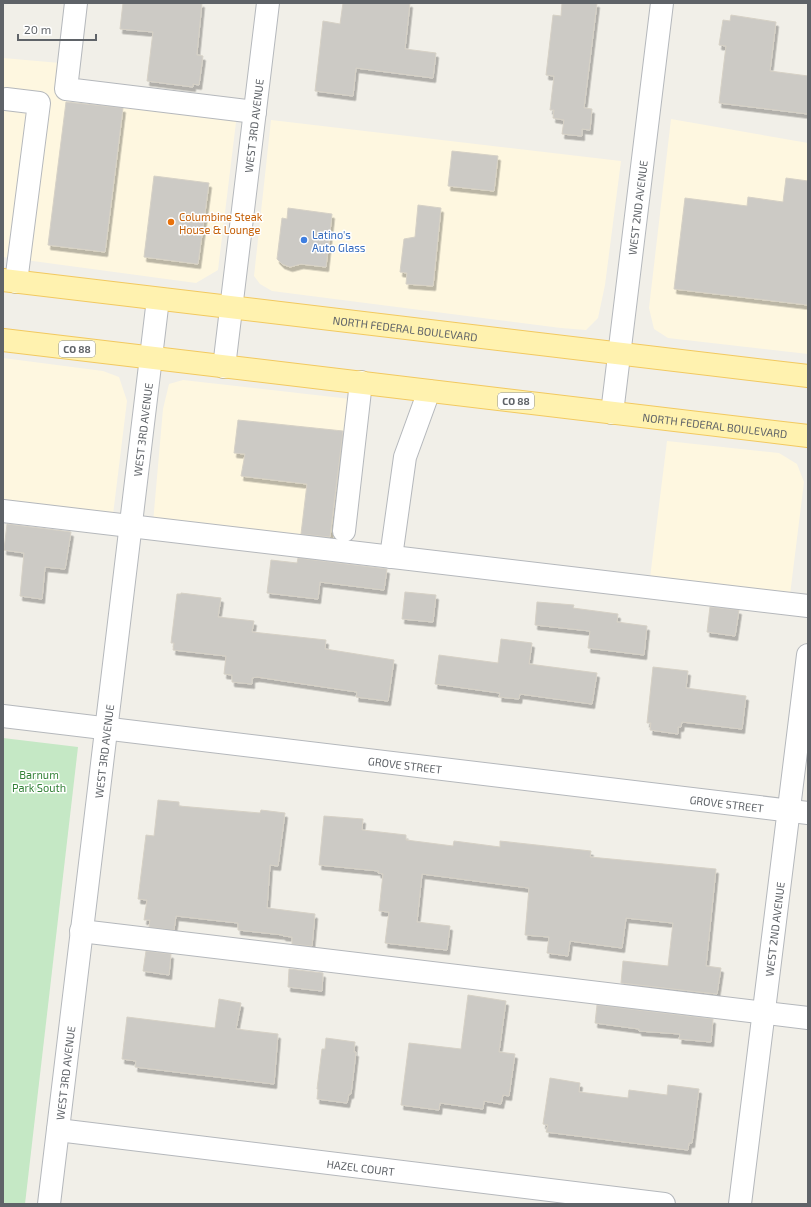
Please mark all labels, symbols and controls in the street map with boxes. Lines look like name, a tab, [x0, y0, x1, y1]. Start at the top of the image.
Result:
scale bar	[18, 16, 96, 42]
text: 20 m	[24, 22, 51, 36]
street label: WEST 3RD AVENUE	[241, 78, 265, 173]
street label: WEST 2ND AVENUE	[625, 159, 649, 256]
place label: Columbine Steak House & Lounge	[179, 210, 263, 236]
marker: Columbine Steak House & Lounge	[166, 217, 176, 227]
place label: Latino's Auto Glass	[312, 228, 366, 254]
marker: Latino's Auto Glass	[299, 235, 309, 245]
street label: NORTH FEDERAL BOULEVARD	[332, 313, 478, 343]
road number: CO 88	[59, 341, 95, 357]
street label: WEST 3RD AVENUE	[130, 382, 154, 477]
road number: CO 88	[498, 393, 534, 409]
street label: NORTH FEDERAL BOULEVARD	[642, 410, 788, 440]
street label: WEST 3RD AVENUE	[91, 704, 116, 799]
street label: GROVE STREET	[367, 754, 443, 775]
park label: Barnum Park South	[12, 768, 66, 794]
street label: GROVE STREET	[689, 792, 765, 814]
street label: WEST 2ND AVENUE	[762, 881, 786, 977]
street label: WEST 3RD AVENUE	[53, 1025, 77, 1121]
street label: HAZEL COURT	[326, 1156, 396, 1178]

